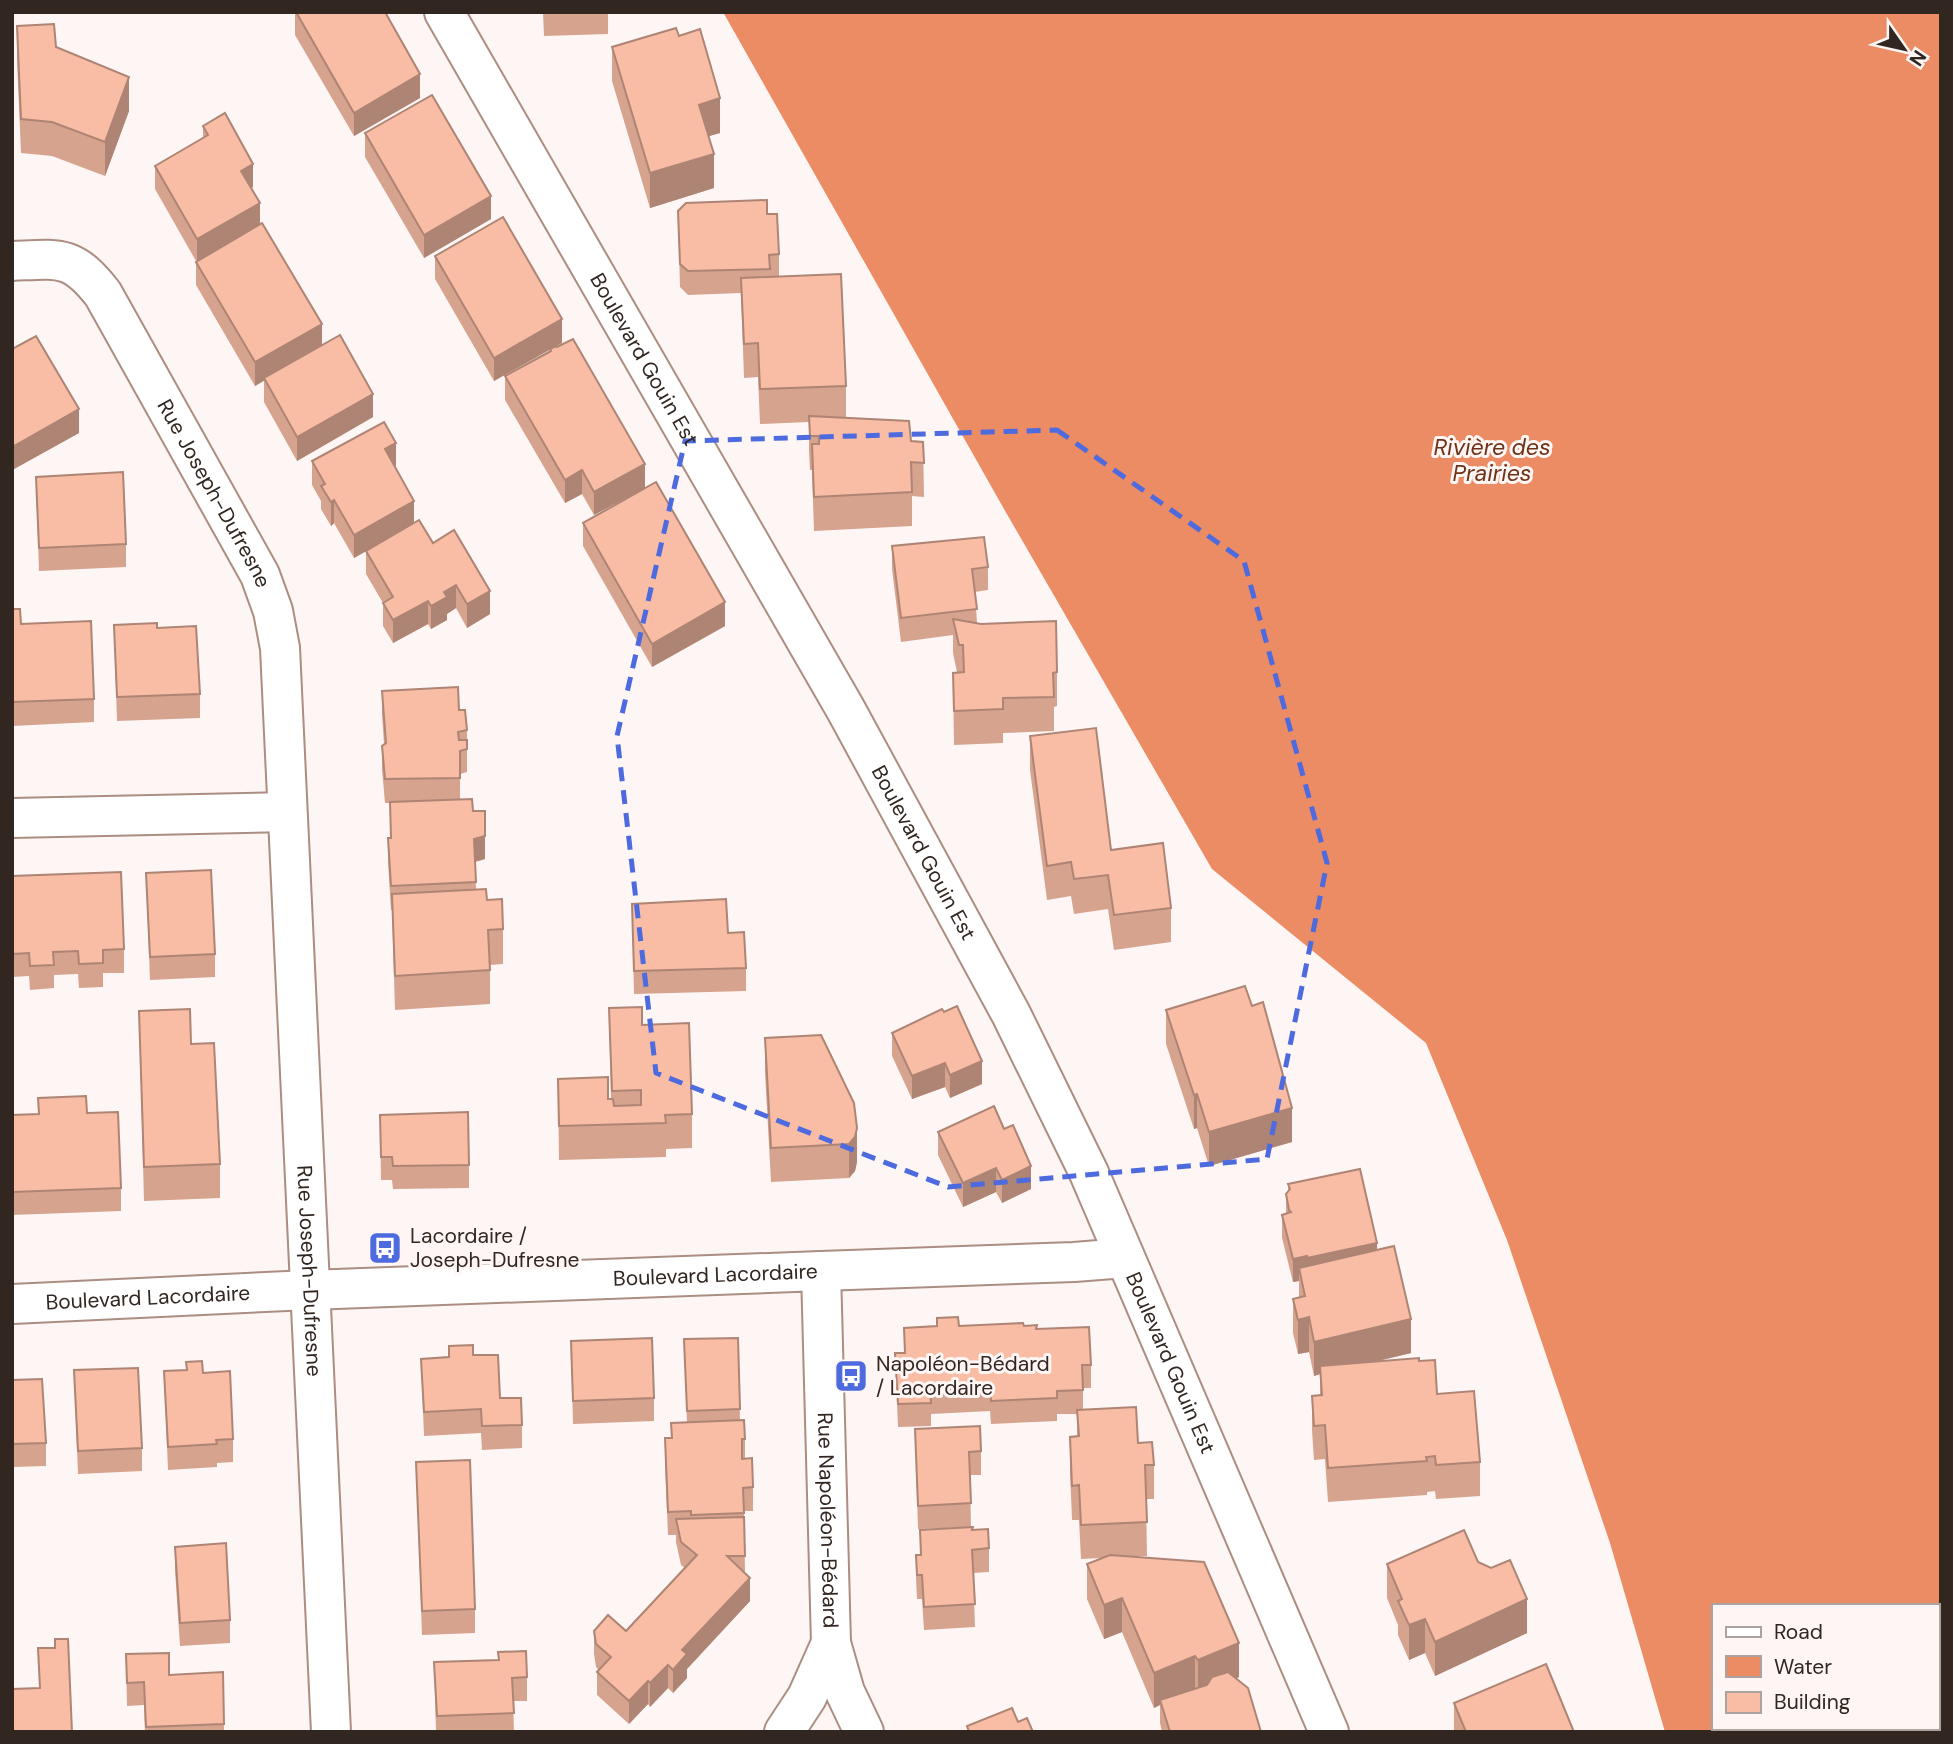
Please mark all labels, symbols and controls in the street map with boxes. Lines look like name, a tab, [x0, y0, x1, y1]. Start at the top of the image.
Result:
north arrow	[1869, 14, 1939, 84]
text: N	[1903, 45, 1932, 71]
street label: Boulevard Gouin Est	[583, 268, 705, 451]
street label: Rue Joseph-Dufresne	[151, 394, 277, 591]
water label: Rivière des Prairies	[1433, 432, 1551, 488]
street label: Boulevard Gouin Est	[865, 761, 982, 945]
street label: Rue Joseph-Dufresne	[290, 1165, 328, 1377]
place label: Lacordaire / Joseph-Dufresne	[410, 1222, 580, 1274]
bus stop icon: Lacordaire / Joseph-Dufresne	[366, 1229, 404, 1267]
street label: Boulevard Lacordaire	[613, 1257, 818, 1293]
street label: Boulevard Gouin Est	[1119, 1268, 1222, 1458]
street label: Boulevard Lacordaire	[45, 1279, 251, 1316]
place label: Napoléon-Bédard / Lacordaire	[876, 1350, 1050, 1402]
bus stop icon: Napoléon-Bédard / Lacordaire	[832, 1357, 870, 1395]
street label: Rue Napoléon-Bédard	[811, 1412, 845, 1629]
legend	[1712, 1604, 1939, 1730]
text: Road	[1774, 1618, 1823, 1646]
text: Water	[1774, 1653, 1832, 1681]
text: Building	[1774, 1688, 1851, 1716]

